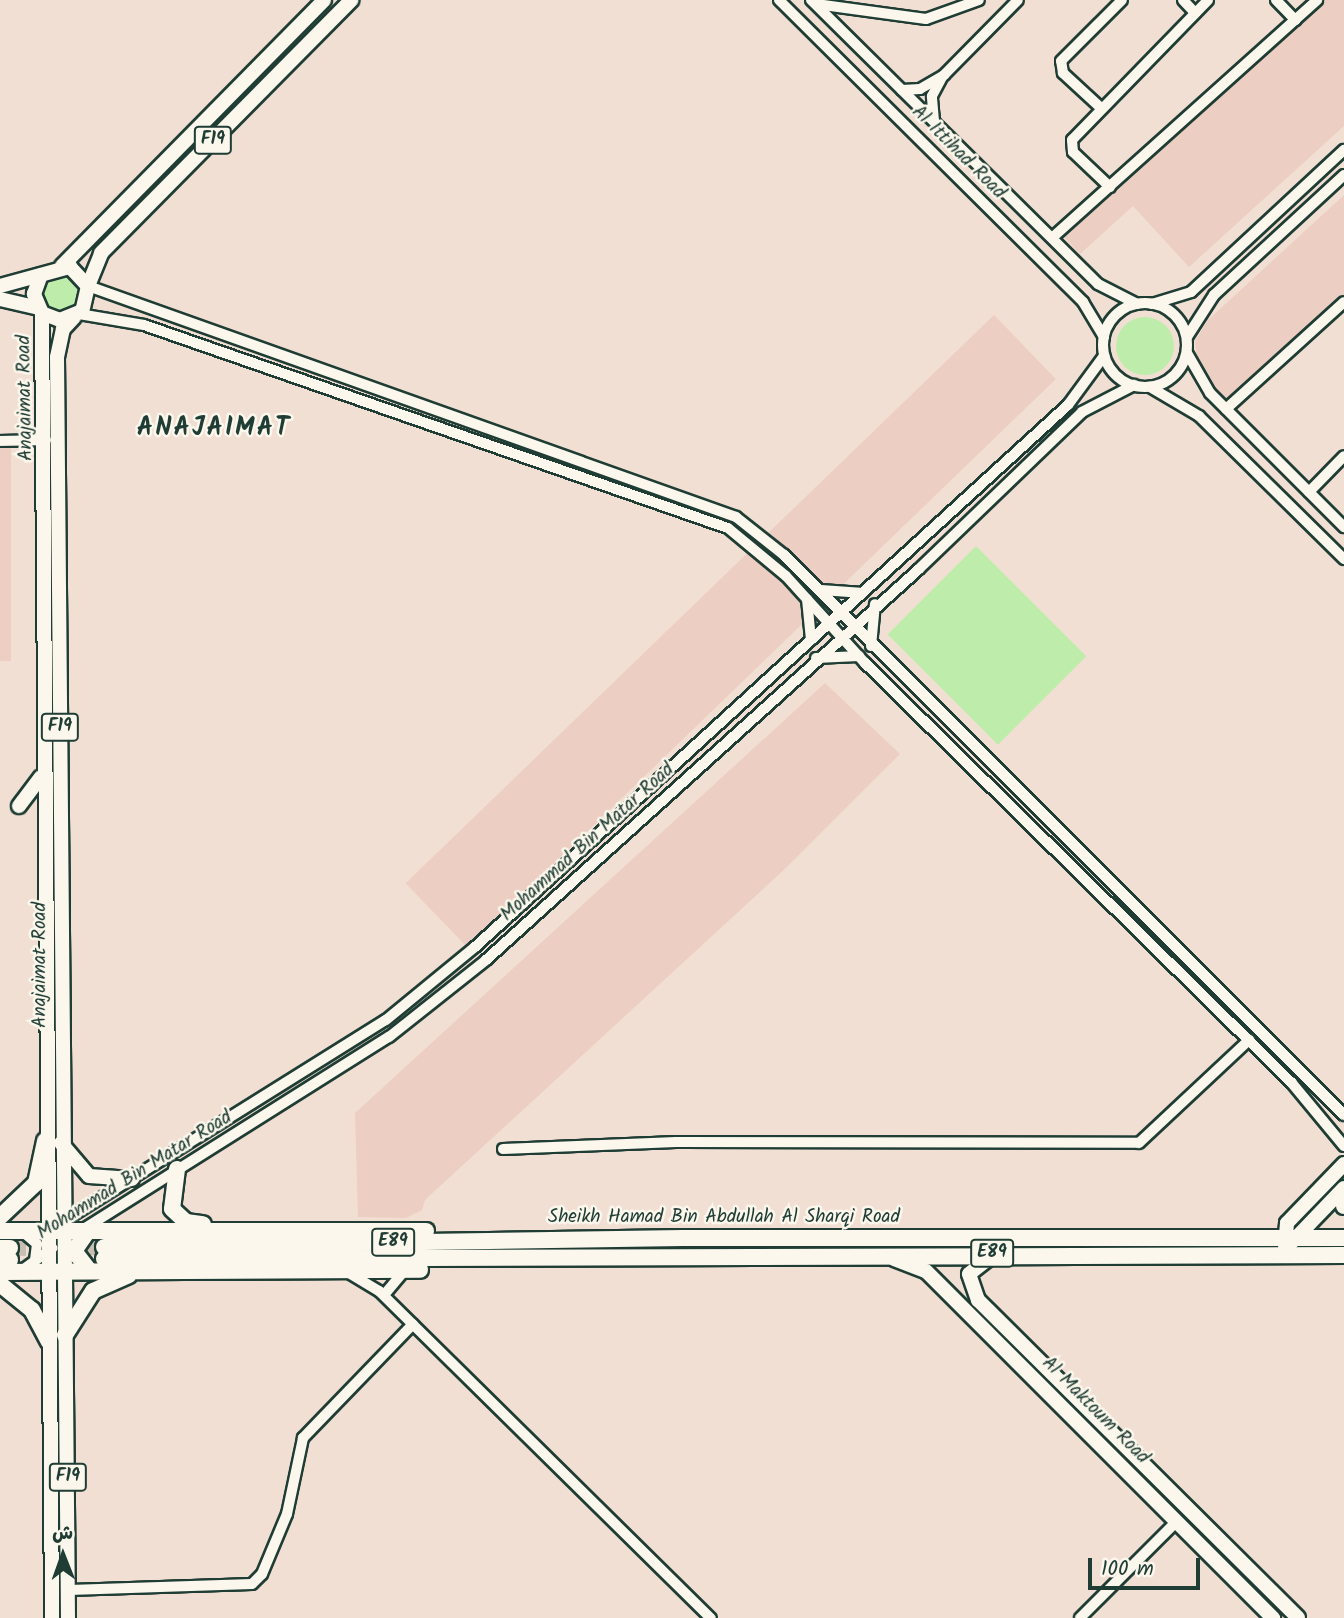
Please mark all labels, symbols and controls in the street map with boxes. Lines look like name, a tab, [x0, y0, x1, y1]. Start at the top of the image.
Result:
street label: Al Ittihad Road	[906, 101, 1010, 205]
road number: F19	[194, 125, 232, 154]
street label: Anajaimat Road	[14, 335, 38, 461]
district label: ANAJAIMAT	[138, 413, 290, 445]
road number: F19	[41, 712, 79, 742]
street label: Mohammad Bin Matar Road	[497, 759, 679, 927]
street label: Anajaimat Road	[30, 902, 52, 1028]
street label: Mohammad Bin Matar Road	[33, 1107, 237, 1245]
street label: Sheikh Hamad Bin Abdullah Al Sharqi Road	[548, 1207, 900, 1229]
road number: E89	[370, 1227, 416, 1256]
road number: E89	[969, 1238, 1015, 1268]
street label: Al Maktoum Road	[1037, 1353, 1153, 1469]
road number: F19	[49, 1462, 87, 1492]
text: ش	[52, 1519, 73, 1549]
north arrow	[28, 1520, 98, 1590]
scale bar	[1092, 1544, 1204, 1588]
text: 100 m	[1101, 1553, 1154, 1586]

